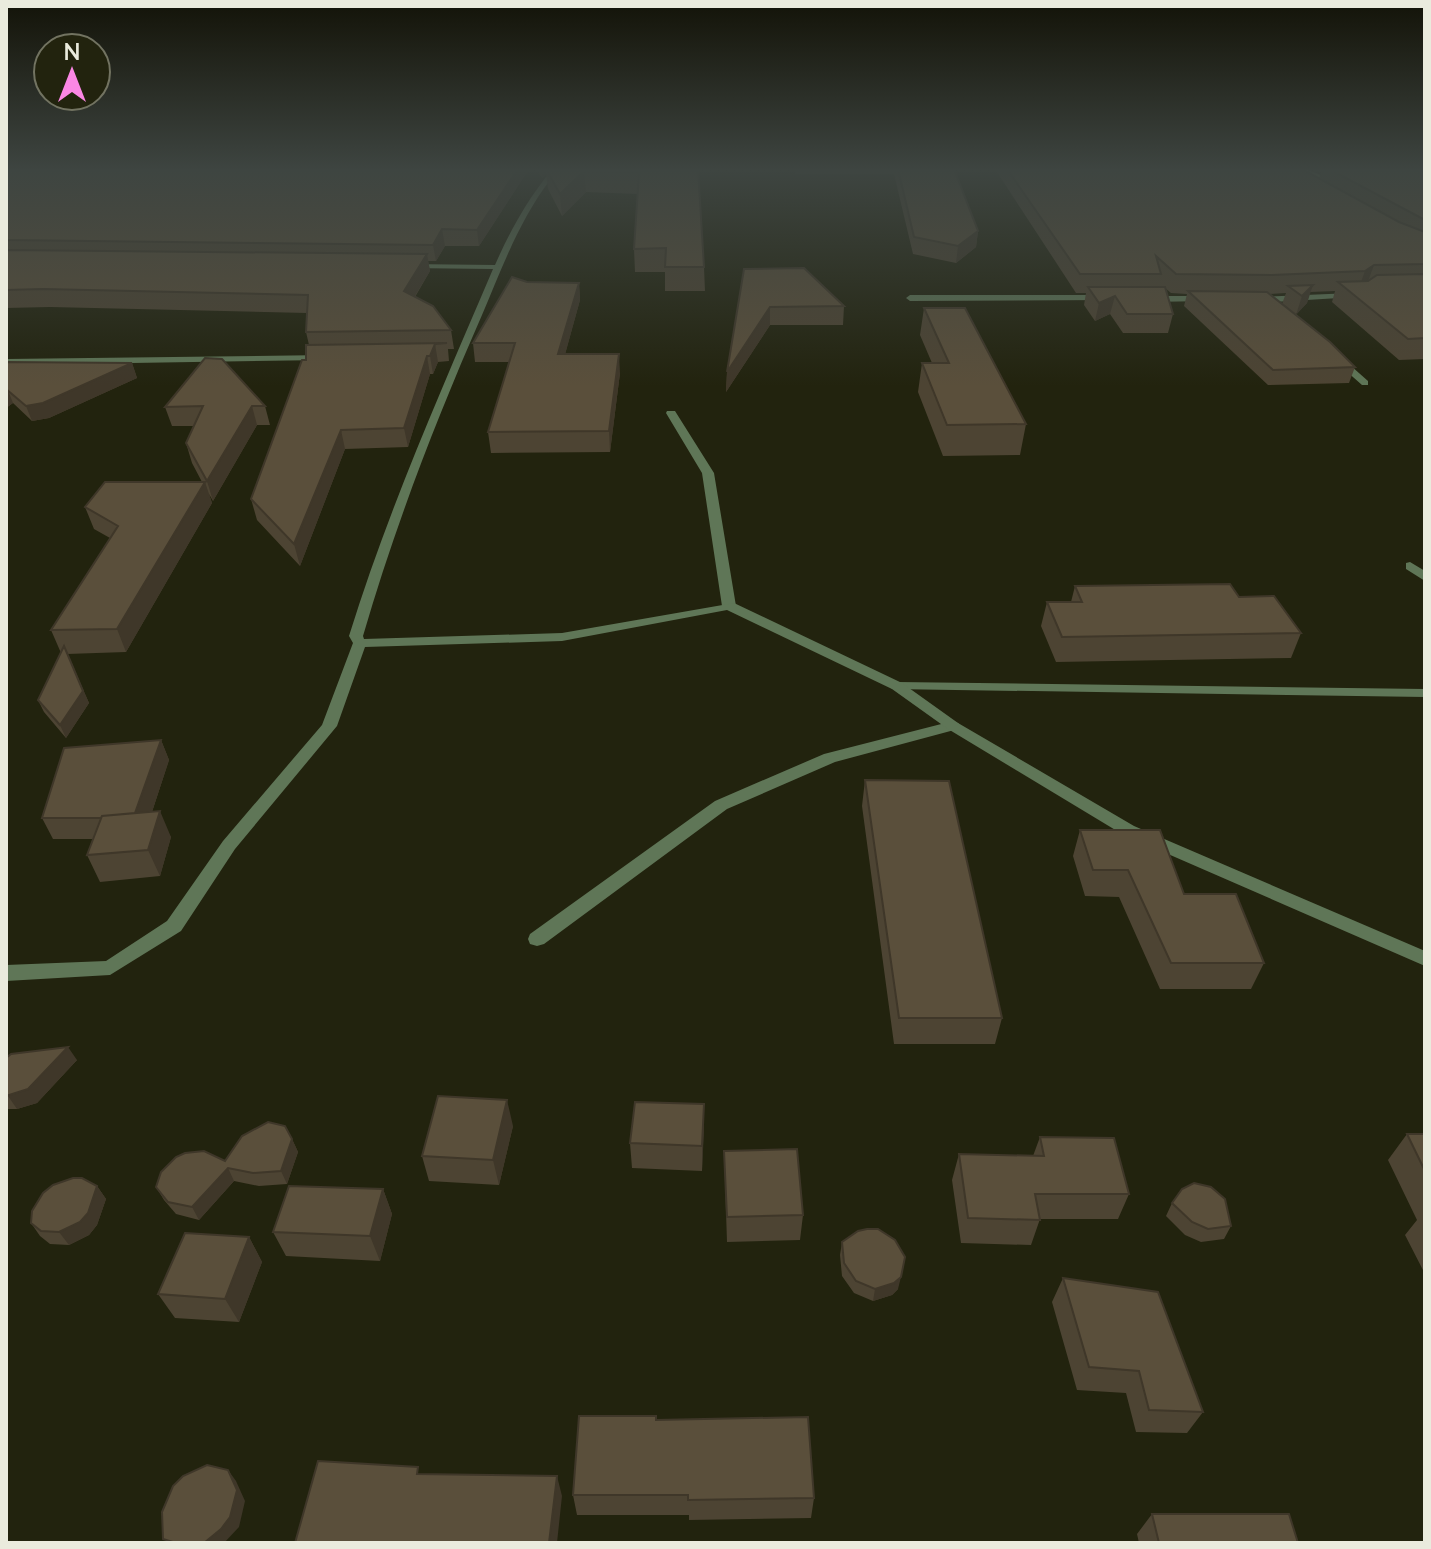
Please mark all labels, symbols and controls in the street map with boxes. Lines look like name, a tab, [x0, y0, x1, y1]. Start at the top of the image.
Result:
north arrow	[32, 32, 112, 112]
text: N	[64, 38, 80, 65]

